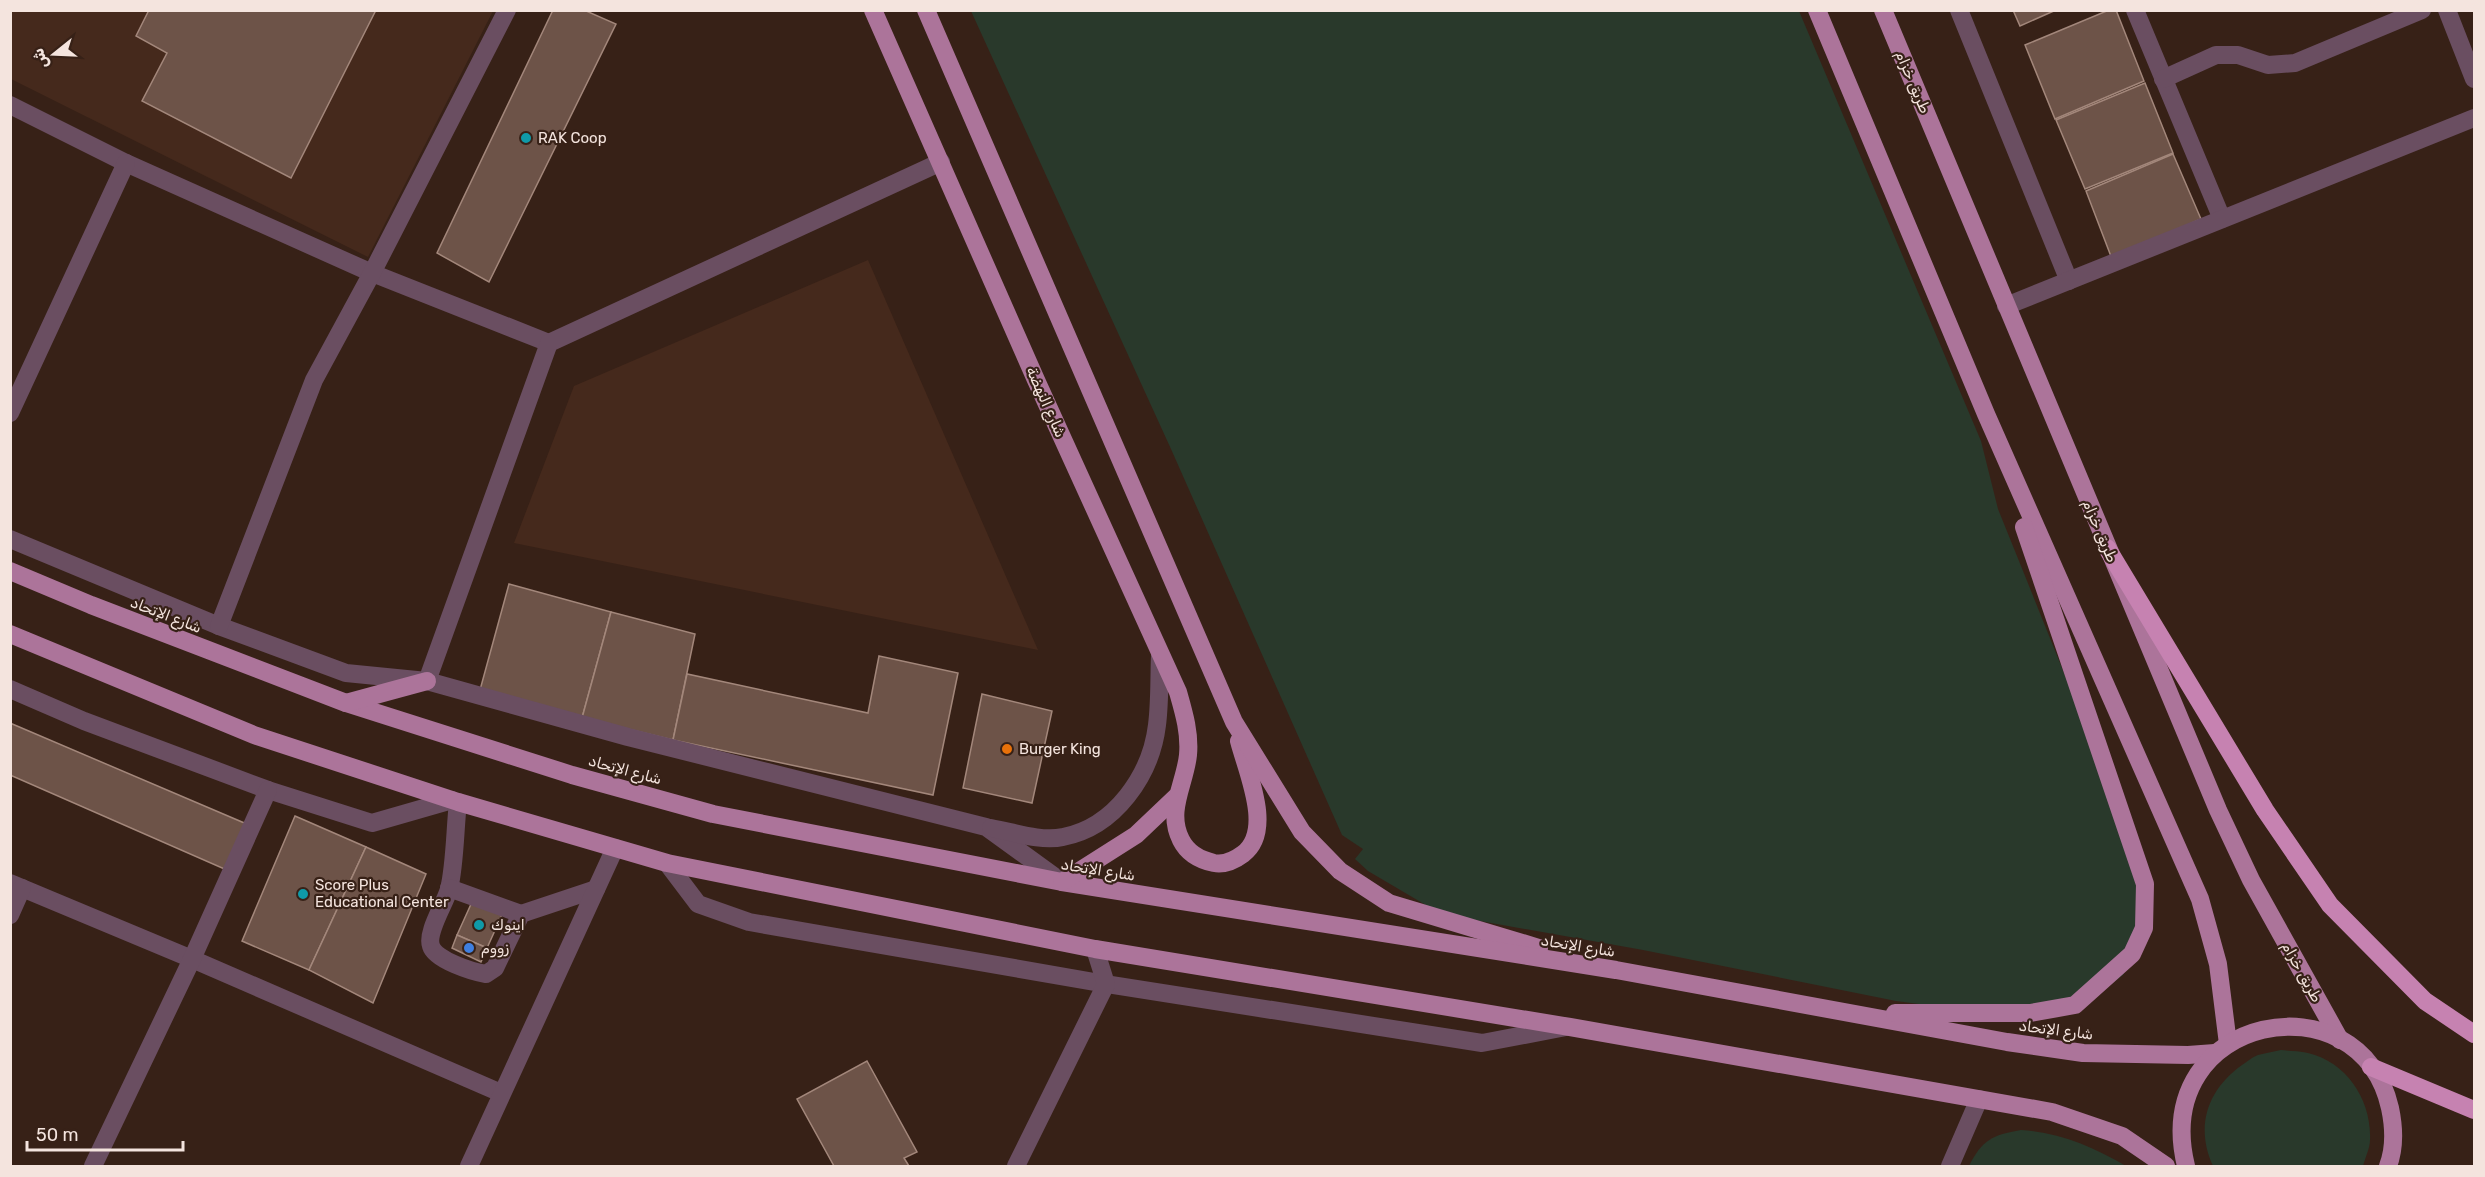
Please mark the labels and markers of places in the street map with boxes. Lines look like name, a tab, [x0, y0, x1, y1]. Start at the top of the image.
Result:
place label: RAK Coop	[538, 129, 607, 147]
marker: RAK Coop	[519, 131, 533, 145]
place label: Burger King	[1019, 740, 1101, 758]
marker: Burger King	[1000, 742, 1014, 756]
place label: Score Plus Educational Center	[315, 876, 449, 911]
marker: Score Plus Educational Center	[296, 887, 310, 901]
place label: اينوك	[491, 916, 525, 934]
marker: اينوك	[472, 918, 486, 932]
place label: زووم	[481, 939, 509, 958]
marker: زووم	[462, 941, 476, 955]

